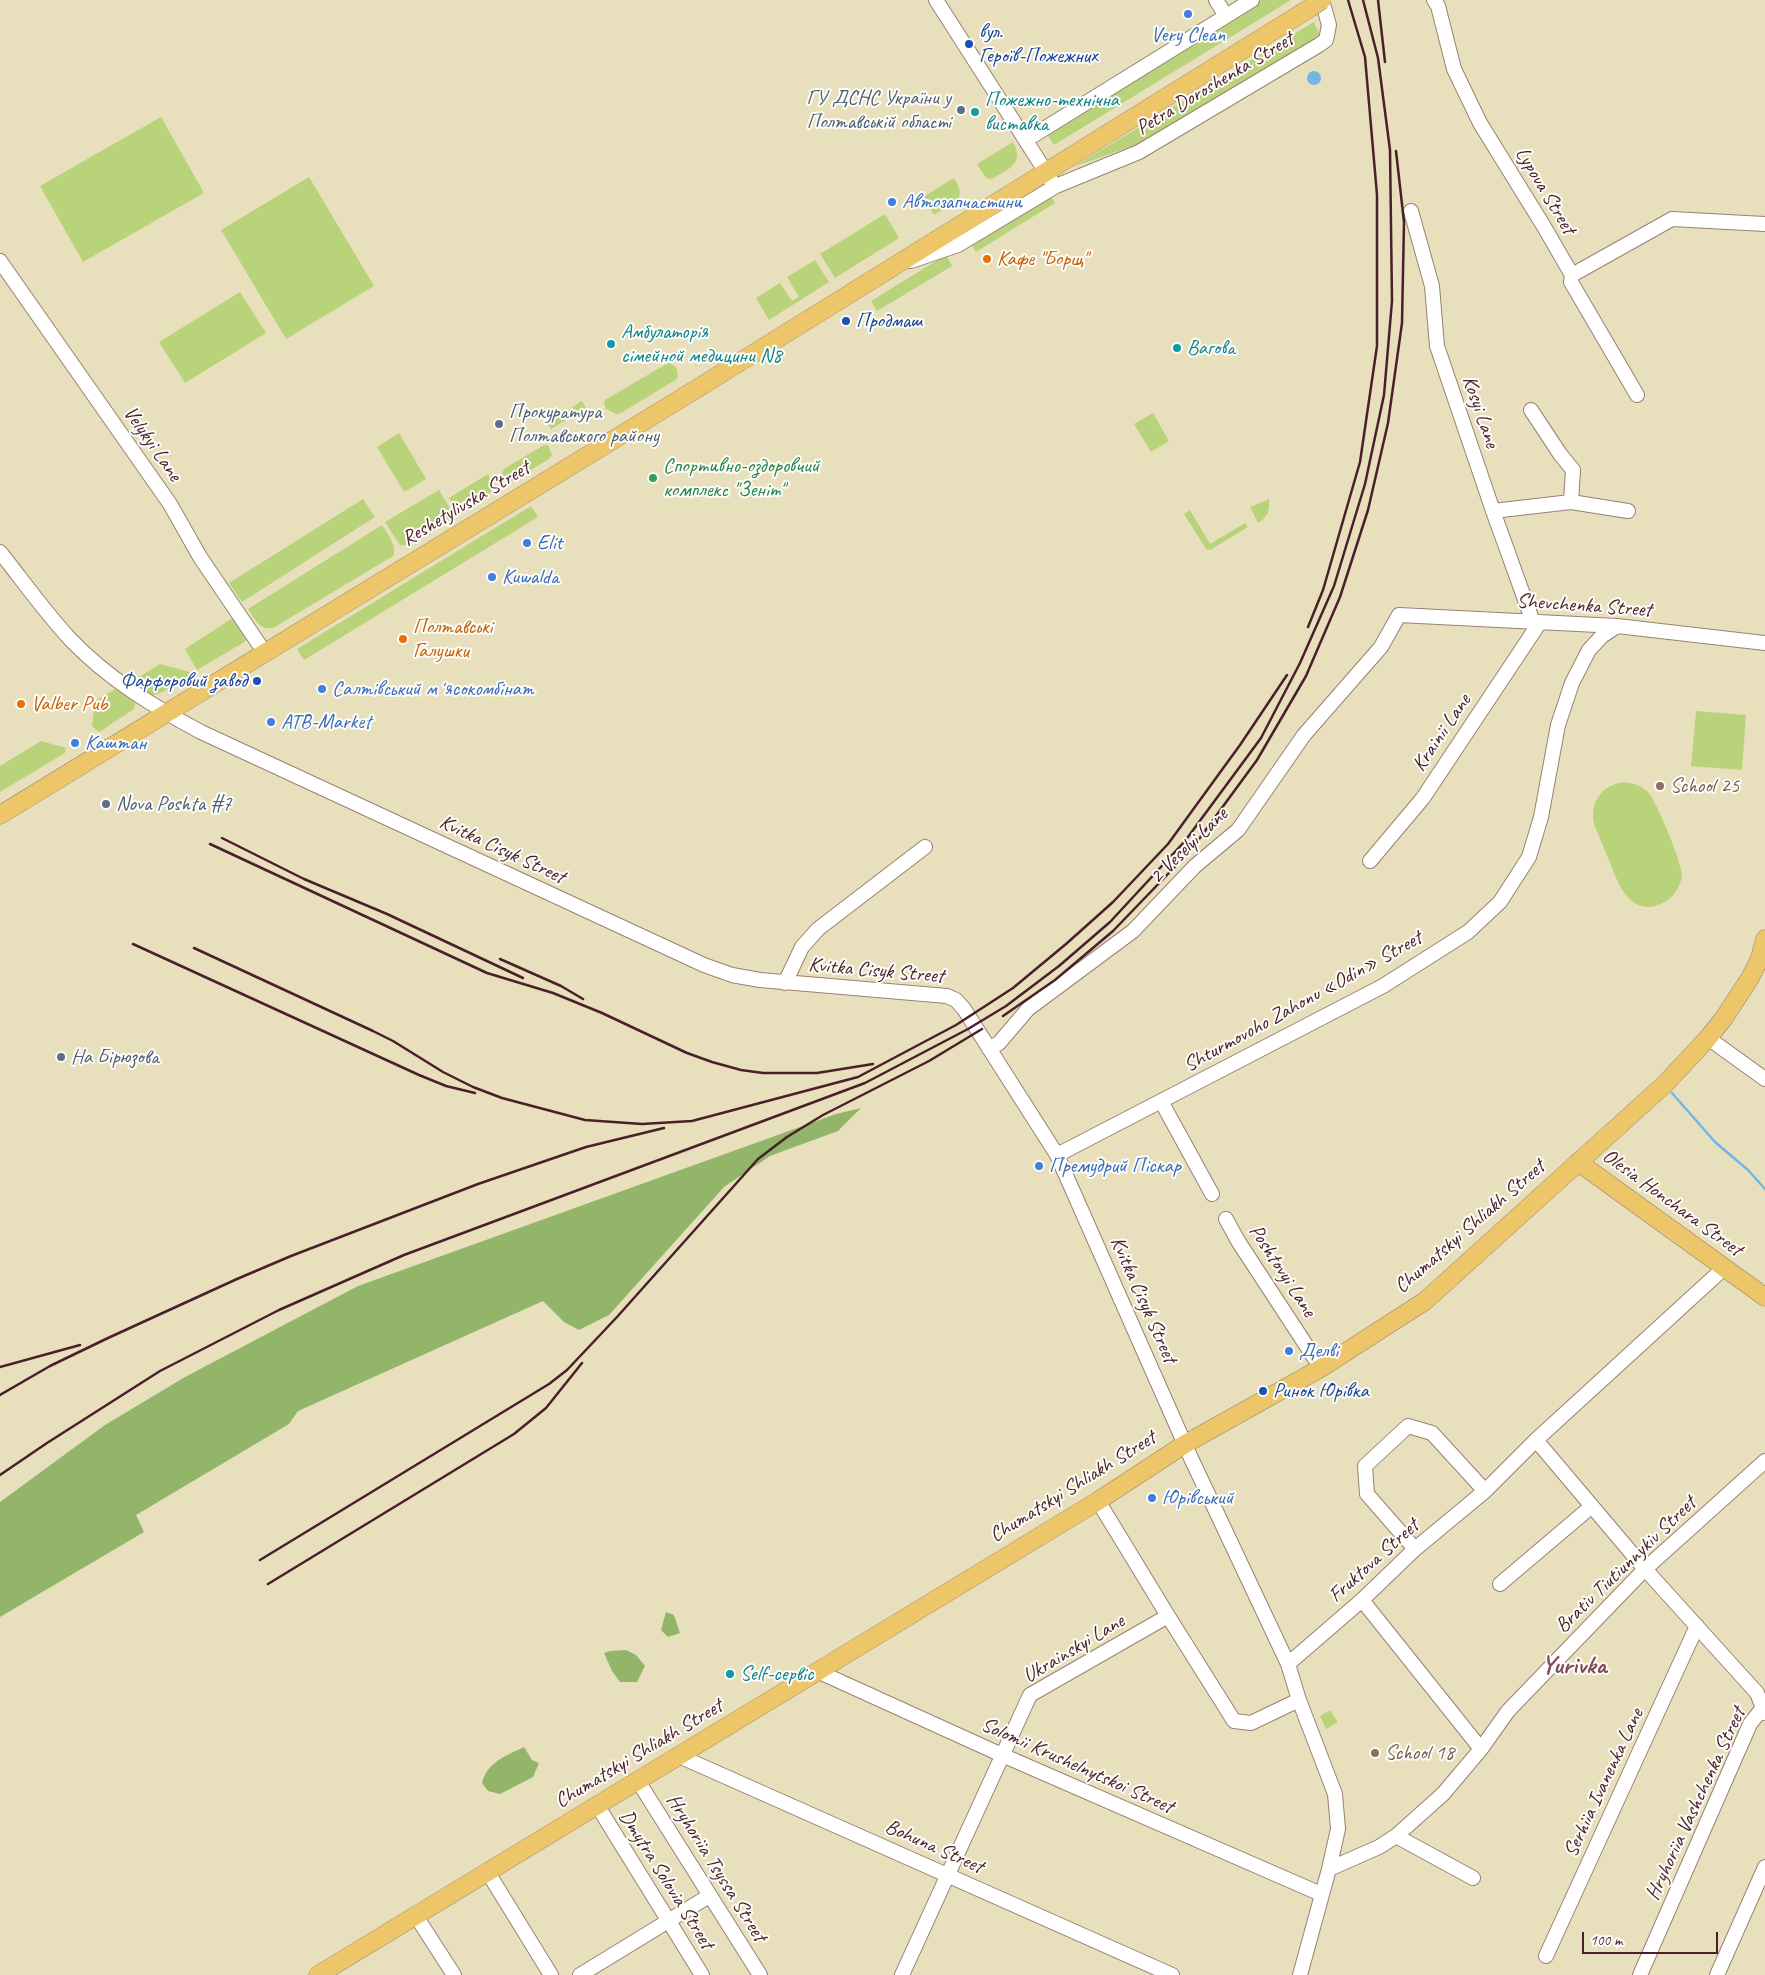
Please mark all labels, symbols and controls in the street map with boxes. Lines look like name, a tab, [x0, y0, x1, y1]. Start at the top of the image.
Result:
marker: Very Clean	[1182, 8, 1194, 20]
place label: вул. Героїв-Пожежних	[979, 19, 1097, 69]
place label: Very Clean	[1151, 22, 1225, 48]
street label: Petra Doroshenka Street	[1132, 27, 1298, 141]
marker: вул. Героїв-Пожежних	[963, 38, 975, 50]
place label: ГУ ДСНС України у Полтавській області	[806, 85, 951, 135]
place label: Пожежно-технічна виставка	[985, 87, 1119, 137]
marker: ГУ ДСНС України у Полтавській області	[955, 104, 967, 116]
marker: Пожежно-технічна виставка	[969, 106, 981, 118]
street label: Lypova Street	[1509, 143, 1581, 239]
place label: Автозапчастини	[902, 189, 1022, 215]
marker: Автозапчастини	[886, 196, 898, 208]
place label: Кафе "Борщ"	[997, 246, 1088, 272]
marker: Кафе "Борщ"	[981, 253, 993, 265]
place label: Продмаш	[856, 308, 922, 334]
marker: Продмаш	[840, 315, 852, 327]
place label: Амбулаторія сімейной медицини N8	[621, 319, 782, 369]
place label: Вагова	[1187, 335, 1235, 361]
marker: Амбулаторія сімейной медицини N8	[605, 338, 617, 350]
marker: Вагова	[1171, 342, 1183, 354]
street label: Kosyi Lane	[1456, 373, 1504, 451]
place label: Прокуратура Полтавського району	[509, 399, 659, 449]
street label: Velykyi Lane	[117, 402, 187, 486]
marker: Прокуратура Полтавського району	[493, 418, 505, 430]
place label: Спортивно-оздоровчий комплекс "Зеніт"	[663, 453, 820, 503]
street label: Reshetylivska Street	[397, 456, 535, 552]
marker: Спортивно-оздоровчий комплекс "Зеніт"	[647, 472, 659, 484]
place label: Elit	[537, 530, 563, 556]
marker: Elit	[521, 537, 533, 549]
place label: Kuwalda	[502, 564, 559, 590]
marker: Kuwalda	[486, 571, 498, 583]
street label: Shevchenka Street	[1516, 589, 1652, 623]
place label: Полтавські Галушки	[413, 614, 492, 664]
marker: Полтавські Галушки	[397, 633, 409, 645]
place label: Фарфоровий завод	[120, 668, 247, 694]
marker: Фарфоровий завод	[251, 675, 263, 687]
place label: Салтівський мʼясокомбінат	[332, 676, 534, 702]
marker: Салтівський мʼясокомбінат	[316, 683, 328, 695]
street label: Krainii Lane	[1407, 690, 1477, 776]
place label: Valber Pub	[31, 691, 107, 717]
marker: Valber Pub	[15, 698, 27, 710]
place label: ATB-Market	[281, 709, 371, 735]
marker: ATB-Market	[265, 716, 277, 728]
place label: Каштан	[85, 730, 146, 756]
marker: Каштан	[69, 737, 81, 749]
place label: School 25	[1670, 773, 1739, 799]
marker: School 25	[1654, 780, 1666, 792]
place label: Nova Poshta #7	[116, 791, 231, 817]
marker: Nova Poshta #7	[100, 798, 112, 810]
street label: 2 Veselyi Lane	[1145, 803, 1233, 889]
street label: Kvitka Cisyk Street	[435, 810, 569, 890]
street label: Shturmovoho Zahonu «Odin» Street	[1179, 926, 1427, 1078]
street label: Kvitka Cisyk Street	[807, 953, 945, 989]
place label: На Бірюзова	[71, 1044, 159, 1070]
marker: На Бірюзова	[55, 1051, 67, 1063]
street label: Olesia Honchara Street	[1597, 1144, 1747, 1262]
place label: Премудрий Піскар	[1049, 1153, 1181, 1179]
street label: Chumatskyi Shliakh Street	[1390, 1155, 1550, 1299]
marker: Премудрий Піскар	[1033, 1160, 1045, 1172]
street label: Poshtovyi Lane	[1243, 1220, 1321, 1322]
street label: Kvitka Cisyk Street	[1104, 1233, 1182, 1367]
place label: Делві	[1299, 1338, 1338, 1364]
marker: Делві	[1283, 1345, 1295, 1357]
place label: Ринок Юрівка	[1273, 1378, 1369, 1404]
marker: Ринок Юрівка	[1257, 1385, 1269, 1397]
street label: Chumatskyi Shliakh Street	[985, 1426, 1161, 1548]
place label: Юрівський	[1162, 1485, 1233, 1511]
street label: Brativ Tiutiunnykiv Street	[1550, 1491, 1702, 1639]
marker: Юрівський	[1146, 1492, 1158, 1504]
street label: Fruktova Street	[1324, 1514, 1424, 1608]
street label: Ukrainskyi Lane	[1019, 1609, 1129, 1689]
district label: Yurivka	[1542, 1650, 1606, 1682]
place label: Self-сервіс	[740, 1661, 813, 1687]
marker: Self-сервіс	[724, 1668, 736, 1680]
street label: Chumatskyi Shliakh Street	[551, 1694, 727, 1814]
street label: Hryhoriia Vashchenka Street	[1640, 1704, 1752, 1904]
street label: Serhiia Ivanenka Lane	[1559, 1705, 1649, 1861]
street label: Solomii Krushelnytskoi Street	[977, 1712, 1177, 1820]
place label: School 18	[1385, 1740, 1454, 1766]
marker: School 18	[1369, 1747, 1381, 1759]
street label: Hryhoriia Tsyssa Street	[660, 1789, 772, 1947]
street label: Dmytra Solovia Street	[613, 1806, 719, 1954]
street label: Bohuna Street	[881, 1814, 987, 1880]
scale bar	[1585, 1922, 1721, 1954]
text: 100 m	[1590, 1931, 1622, 1950]

